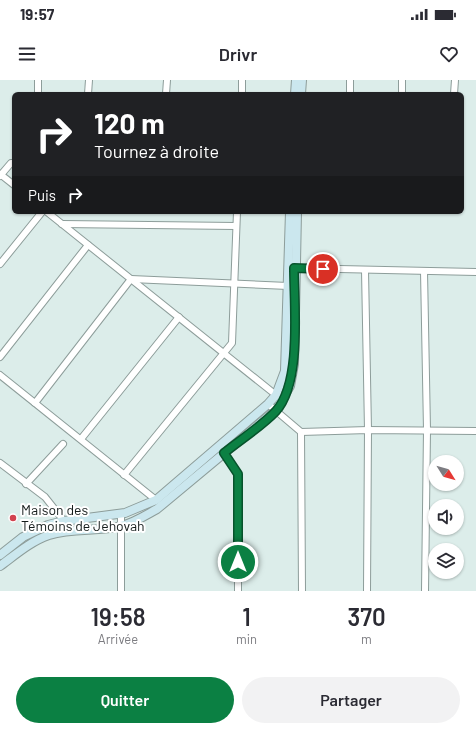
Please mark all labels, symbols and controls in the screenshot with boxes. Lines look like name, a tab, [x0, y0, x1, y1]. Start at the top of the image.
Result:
text: 19:57	[20, 5, 54, 23]
icon: menu	[16, 43, 38, 65]
text: Drivr	[219, 43, 257, 65]
icon: heart	[438, 43, 460, 65]
text: 120 m	[94, 106, 165, 140]
icon: right	[28, 108, 80, 160]
text: Tournez à droite	[94, 140, 219, 162]
icon: right	[64, 184, 86, 206]
text: Puis	[28, 186, 56, 204]
pin	[306, 252, 340, 286]
icon: arrive	[312, 258, 334, 280]
north arrow	[428, 455, 464, 491]
map controls	[428, 455, 464, 579]
button: sound	[428, 499, 464, 535]
place label: Maison des Témoins de Jehovah	[21, 501, 145, 534]
marker: Maison des Témoins de Jehovah	[8, 513, 18, 523]
position arrow	[217, 541, 259, 583]
button: layers	[428, 543, 464, 579]
text: 19:58	[90, 602, 146, 631]
text: 1	[242, 602, 251, 631]
text: 370	[347, 602, 386, 631]
text: Arrivée	[98, 631, 138, 647]
text: min	[236, 631, 257, 647]
text: m	[361, 631, 372, 647]
button: Quitter	[16, 677, 234, 723]
button: Partager	[242, 677, 460, 723]

